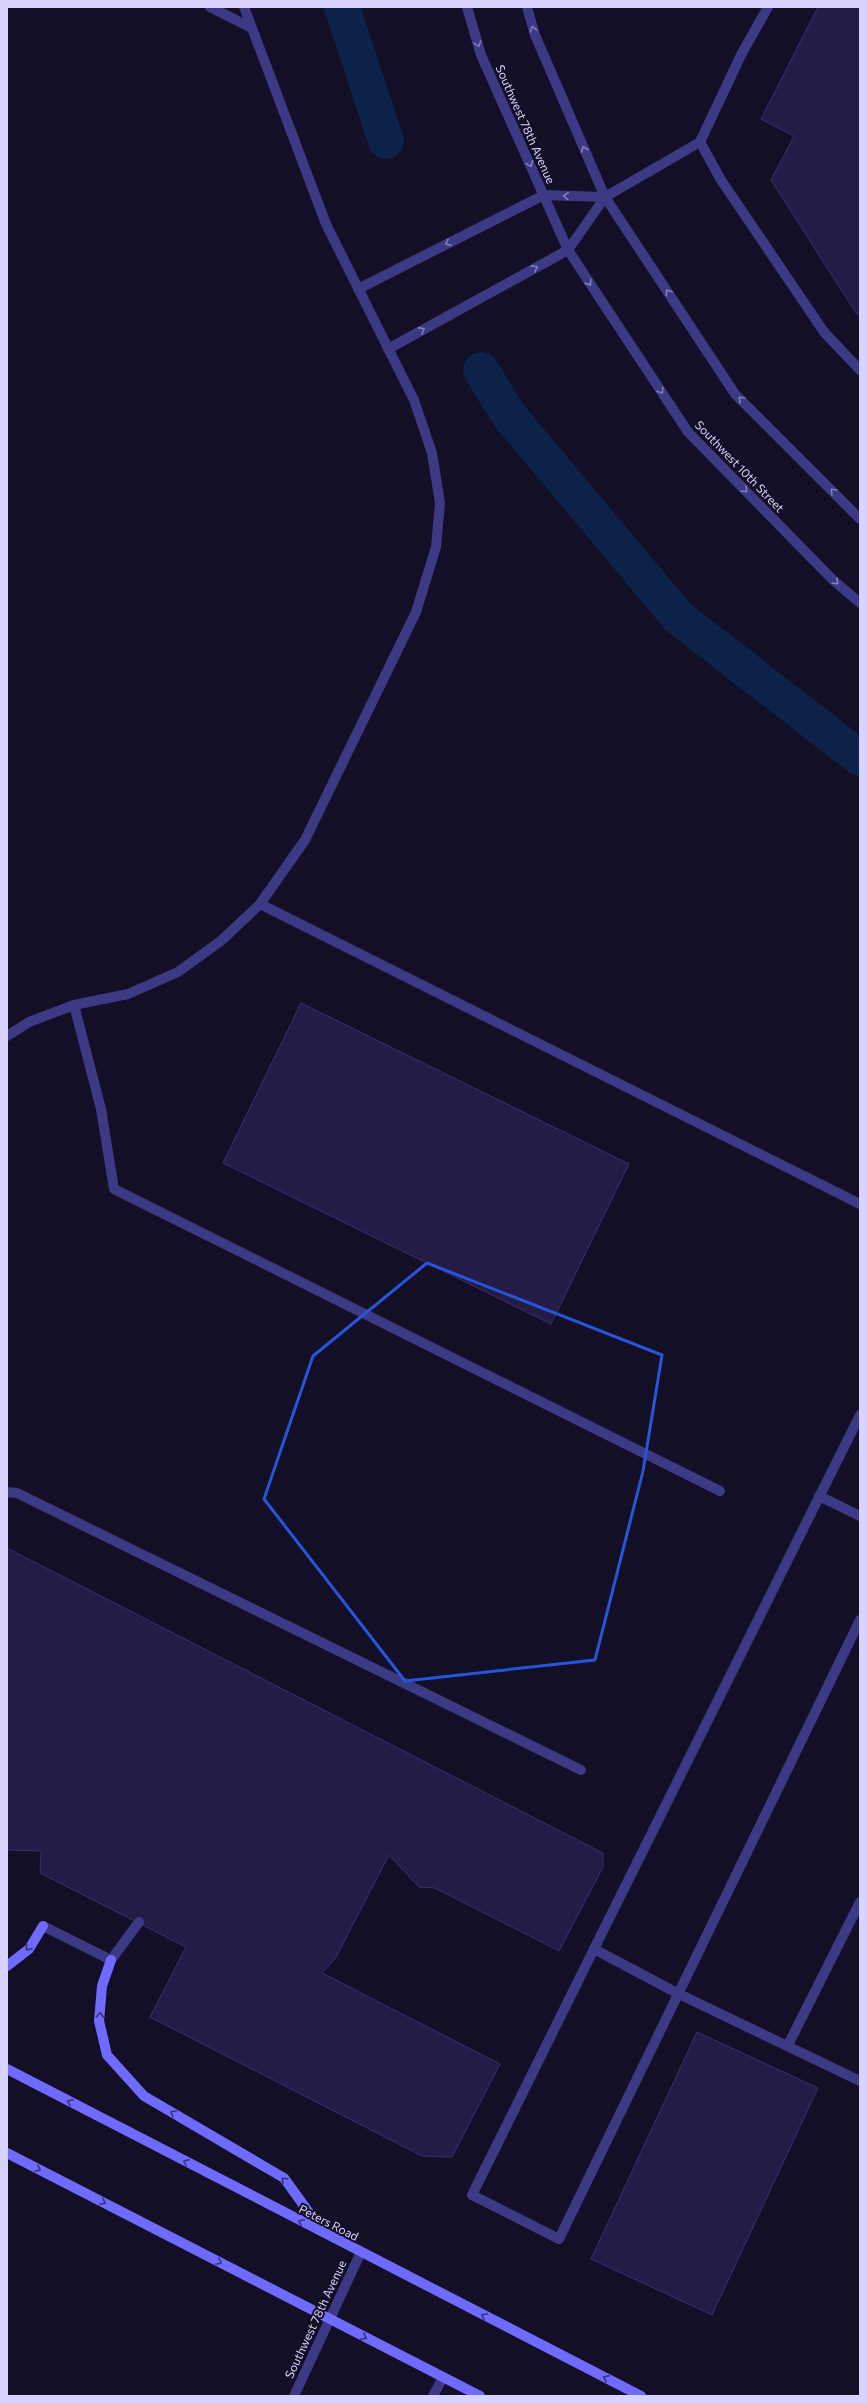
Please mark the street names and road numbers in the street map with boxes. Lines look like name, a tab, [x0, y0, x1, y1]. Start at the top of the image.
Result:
street label: Southwest 78th Avenue	[493, 62, 559, 186]
street label: Southwest 10th Street	[693, 417, 787, 515]
street label: Peters Road	[297, 2201, 361, 2243]
street label: Southwest 78th Avenue	[281, 2258, 349, 2380]

